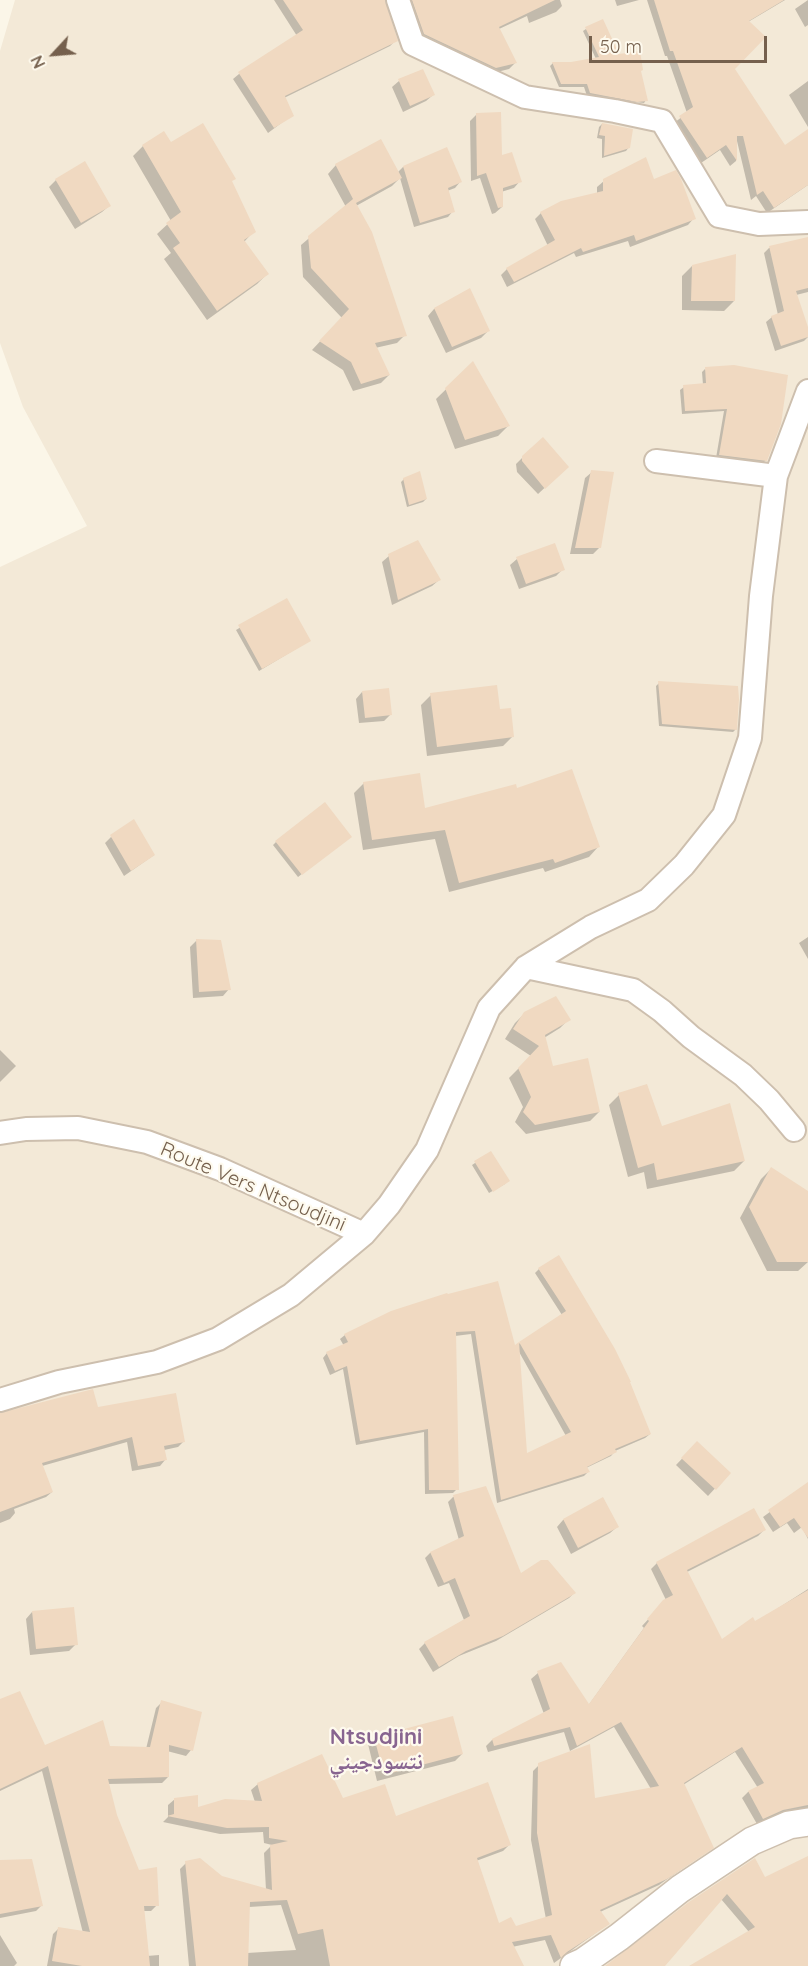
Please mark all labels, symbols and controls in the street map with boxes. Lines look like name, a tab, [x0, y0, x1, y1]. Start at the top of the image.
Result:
north arrow	[24, 24, 84, 84]
scale bar	[592, 24, 770, 62]
text: 50 m	[600, 35, 642, 58]
text: N	[26, 52, 49, 72]
street label: Route Vers Ntsoudjini	[157, 1137, 349, 1237]
district label: Ntsudjini نتسودجيني	[329, 1724, 423, 1776]

